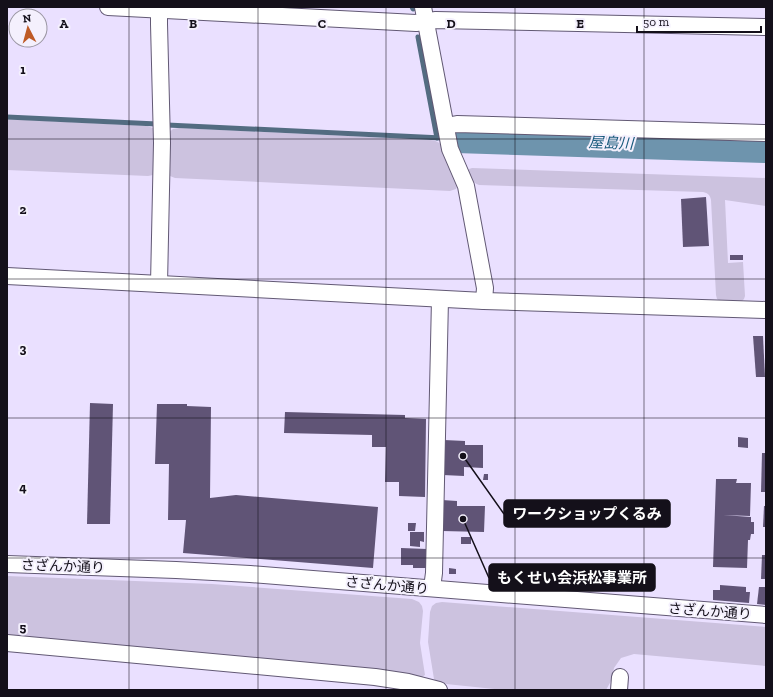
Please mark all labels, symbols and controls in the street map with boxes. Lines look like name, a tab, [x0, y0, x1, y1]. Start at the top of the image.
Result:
north arrow	[8, 8, 48, 48]
scale bar	[637, 8, 761, 34]
text: N	[22, 12, 32, 25]
text: 50 m	[643, 15, 670, 29]
text: A	[60, 16, 69, 31]
text: B	[189, 16, 197, 31]
text: C	[318, 16, 326, 31]
text: D	[446, 16, 456, 31]
text: E	[576, 16, 584, 31]
text: 1	[20, 62, 26, 77]
water label: 屋島川	[588, 133, 636, 153]
text: 2	[20, 202, 27, 217]
text: 3	[20, 341, 27, 356]
text: 4	[19, 480, 27, 495]
callout: ワークショップくるみ	[504, 500, 670, 527]
text: ワークショップくるみ	[512, 505, 662, 523]
street label: さざんか通り	[21, 557, 105, 576]
callout: もくせい会浜松事業所	[489, 564, 655, 591]
text: もくせい会浜松事業所	[497, 569, 647, 587]
street label: さざんか通り	[344, 573, 430, 598]
street label: さざんか通り	[667, 600, 752, 623]
text: 5	[20, 620, 27, 635]

